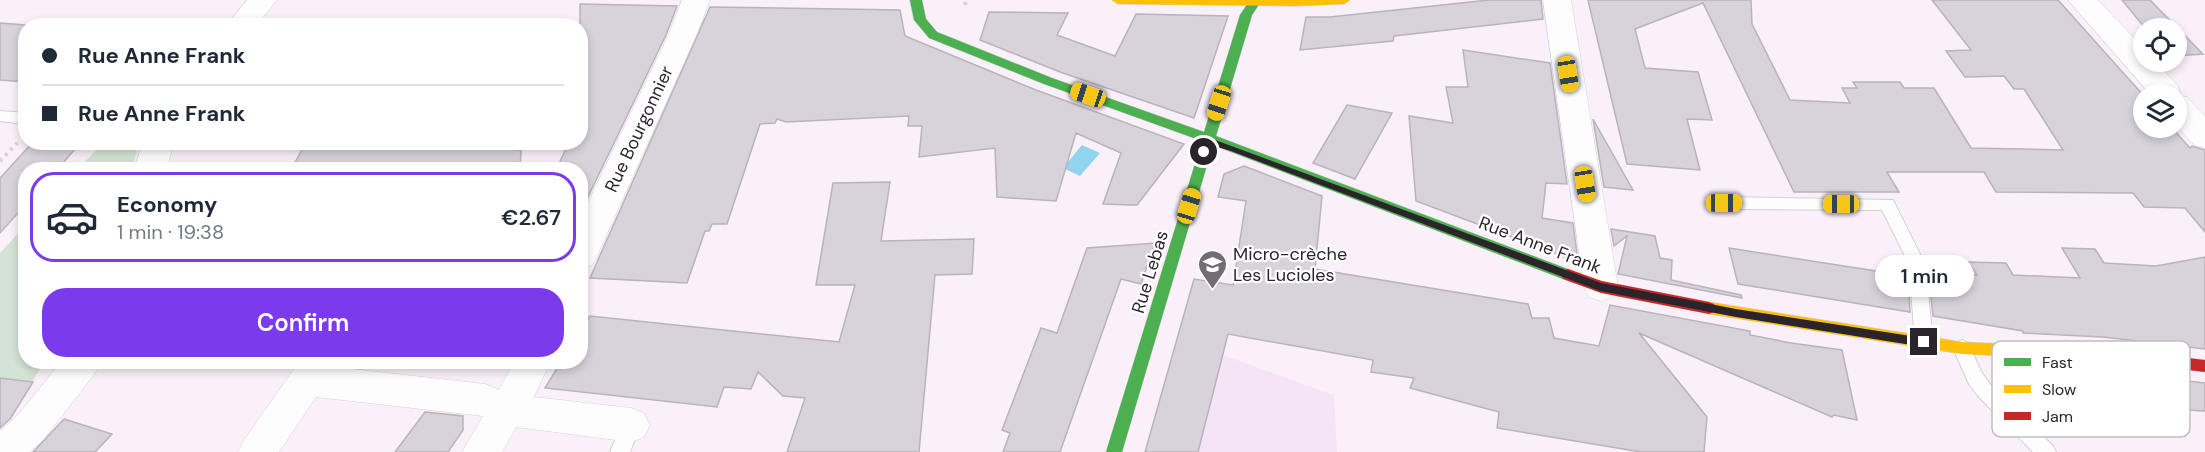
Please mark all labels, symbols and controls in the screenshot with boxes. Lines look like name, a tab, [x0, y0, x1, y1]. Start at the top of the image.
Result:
map controls	[2133, 18, 2187, 138]
button: locate	[2133, 18, 2187, 72]
text: Rue Anne Frank	[78, 41, 245, 70]
car	[1556, 55, 1580, 93]
street label: Rue Bourgonnier	[599, 62, 679, 196]
car	[1068, 81, 1108, 109]
car	[1205, 83, 1233, 123]
button: layers	[2133, 84, 2187, 138]
text: Rue Anne Frank	[78, 99, 245, 128]
route start	[1190, 138, 1217, 165]
car	[1573, 165, 1597, 203]
car	[1175, 186, 1203, 226]
icon: car	[45, 190, 99, 244]
text: Economy	[117, 190, 217, 219]
car	[1706, 194, 1742, 212]
car	[1823, 195, 1859, 213]
text: €2.67	[501, 203, 561, 232]
street label: Rue Anne Frank	[1475, 211, 1605, 279]
text: 1 min · 19:38	[117, 219, 224, 245]
street label: Rue Lebas	[1126, 228, 1174, 316]
place label: Micro-crèche Les Lucioles	[1233, 242, 1347, 287]
school or university icon: Micro-crèche Les Lucioles	[1196, 248, 1228, 290]
callout: 1 min	[1874, 255, 1974, 297]
text: 1 min	[1901, 263, 1948, 289]
button: Confirm	[42, 288, 564, 357]
route end	[1910, 328, 1937, 355]
legend	[1992, 341, 2190, 437]
text: Fast	[2042, 352, 2073, 373]
text: Slow	[2042, 379, 2076, 400]
text: Jam	[2042, 406, 2073, 427]

